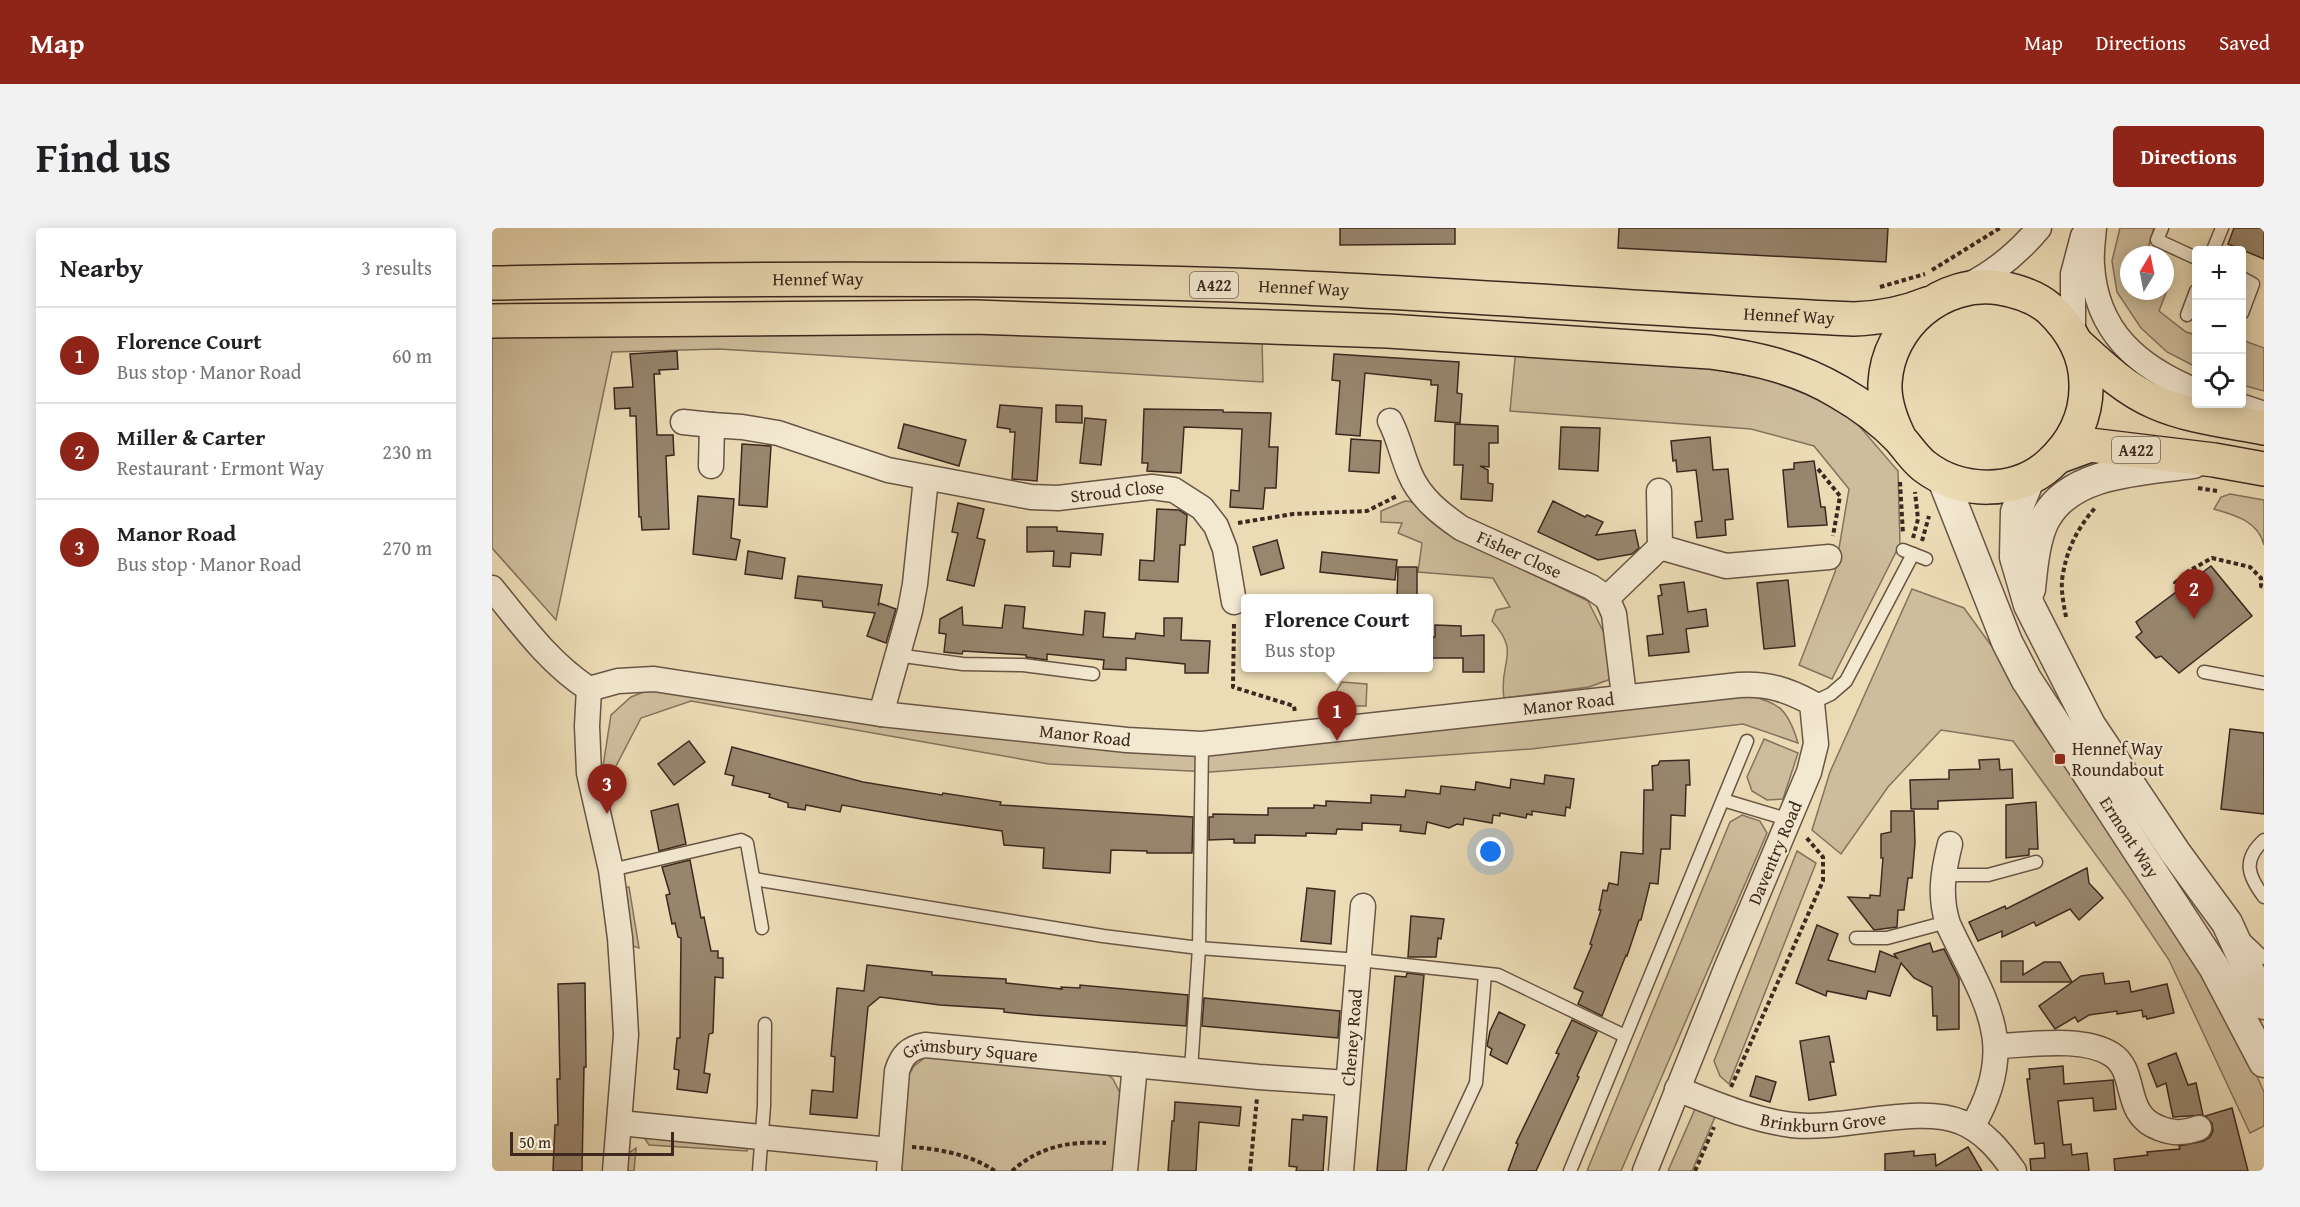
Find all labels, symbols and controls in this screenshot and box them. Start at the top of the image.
text: Map [30,22,84,63]
text: Map [2024,27,2063,58]
text: Directions [2096,27,2186,58]
text: Saved [2219,27,2270,58]
text: Find us [36,126,171,187]
button: Directions [2113,126,2264,187]
north arrow [2120,246,2174,300]
map controls [2192,246,2246,408]
button: + [2192,246,2246,300]
text: Nearby [60,248,143,287]
text: 3 results [361,253,432,282]
street label: Hennef Way [772,265,863,292]
road number: A422 [1190,272,1238,298]
street label: Hennef Way [1258,272,1350,303]
street label: Hennef Way [1743,299,1835,331]
button: − [2192,300,2246,354]
text: Florence Court [117,325,262,357]
text: 1 [74,341,85,370]
text: 60 m [392,341,432,370]
button: locate [2192,354,2246,408]
text: Bus stop · Manor Road [117,357,301,386]
text: Miller & Carter [117,421,265,453]
text: 2 [74,437,85,466]
text: 230 m [382,437,432,466]
road number: A422 [2112,437,2160,463]
text: Restaurant · Ermont Way [117,453,324,482]
street label: Stroud Close [1069,473,1166,509]
text: Manor Road [117,517,236,549]
street label: Fisher Close [1473,523,1566,585]
text: 3 [74,533,85,562]
text: 270 m [382,533,432,562]
text: Bus stop · Manor Road [117,549,301,578]
pin: 2 [2174,570,2214,619]
popup [1241,594,1433,672]
text: Florence Court [1265,603,1409,635]
text: Bus stop [1265,635,1335,664]
street label: Manor Road [1521,685,1616,722]
pin: 1 [1318,692,1356,741]
street label: Manor Road [1038,717,1132,753]
place label: Hennef Way Roundabout [2072,735,2165,783]
marker: Hennef Way Roundabout [2053,752,2067,766]
pin: 3 [588,764,626,814]
street label: Ermont Way [2093,791,2166,883]
street label: Daventry Road [1741,796,1809,909]
your location [1476,837,1505,866]
street label: Cheney Road [1334,987,1369,1087]
street label: Grimsbury Square [896,1031,1039,1069]
street label: Brinkburn Grove [1758,1104,1887,1139]
scale bar [510,1129,674,1156]
text: 50 m [519,1130,551,1154]

